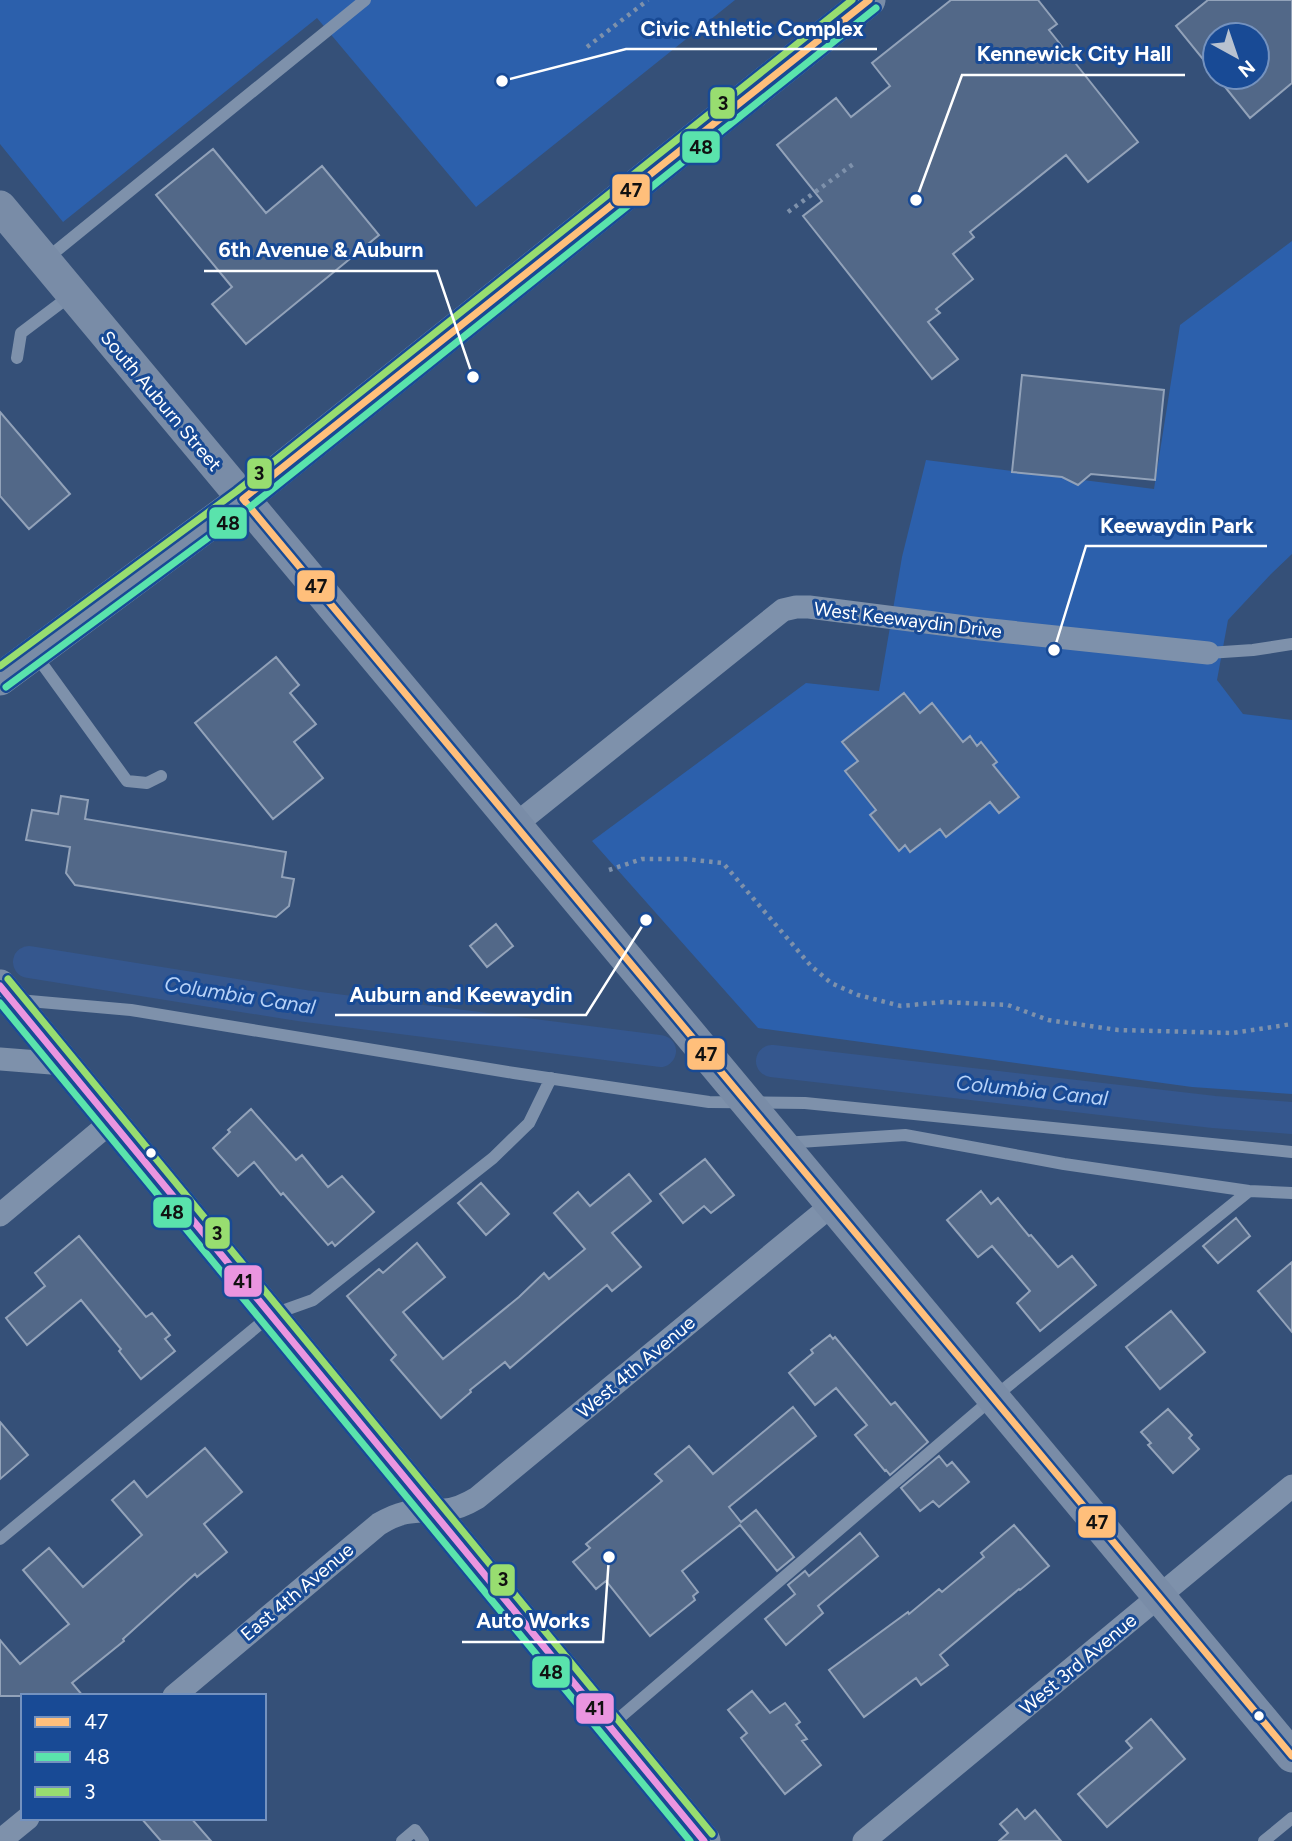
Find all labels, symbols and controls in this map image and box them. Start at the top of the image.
callout: Civic Athletic Complex [626,7,877,49]
text: Civic Athletic Complex [640,16,864,41]
north arrow [1201,21,1271,91]
callout: Kennewick City Hall [962,33,1185,75]
text: Kennewick City Hall [977,41,1171,66]
text: N [1234,55,1260,82]
line badge: 3 [709,86,736,120]
text: 3 [718,92,728,115]
line badge: 48 [681,130,721,164]
text: 48 [689,136,713,159]
line badge: 47 [611,173,651,207]
text: 47 [620,179,642,202]
callout: 6th Avenue & Auburn [204,229,437,271]
text: 6th Avenue & Auburn [218,237,424,262]
street label: South Auburn Street [96,326,226,476]
line badge: 3 [246,457,273,490]
text: 3 [254,462,264,485]
callout: Keewaydin Park [1086,504,1267,546]
line badge: 48 [208,506,248,540]
text: 48 [216,512,240,535]
text: Keewaydin Park [1100,513,1255,538]
line badge: 47 [296,569,336,603]
text: 47 [305,575,327,598]
street label: West Keewaydin Drive [813,597,1003,643]
water label: Columbia Canal [163,971,318,1019]
callout: Auburn and Keewaydin [335,973,586,1015]
text: Auburn and Keewaydin [350,982,572,1007]
line badge: 47 [686,1037,726,1071]
text: 47 [695,1043,717,1066]
water label: Columbia Canal [955,1070,1109,1110]
unlabelled marker [144,1146,158,1160]
line badge: 48 [152,1196,193,1229]
text: 48 [160,1201,184,1224]
line badge: 3 [204,1216,231,1250]
text: 3 [212,1222,222,1245]
line badge: 41 [223,1264,263,1298]
text: 41 [233,1270,253,1293]
street label: West 4th Avenue [572,1311,700,1423]
line badge: 47 [1077,1505,1117,1539]
text: 47 [1086,1511,1108,1534]
street label: East 4th Avenue [236,1538,358,1646]
line badge: 3 [489,1563,516,1597]
text: 3 [498,1568,508,1591]
callout: Auto Works [462,1600,603,1642]
text: Auto Works [476,1608,590,1633]
street label: West 3rd Avenue [1015,1608,1141,1720]
line badge: 48 [531,1655,571,1689]
text: 48 [539,1661,563,1684]
line badge: 41 [575,1692,615,1725]
legend [21,1694,266,1820]
text: 41 [585,1697,605,1720]
text: 47 [84,1709,108,1734]
unlabelled marker [1252,1709,1266,1723]
text: 48 [84,1744,110,1769]
text: 3 [84,1779,95,1804]

